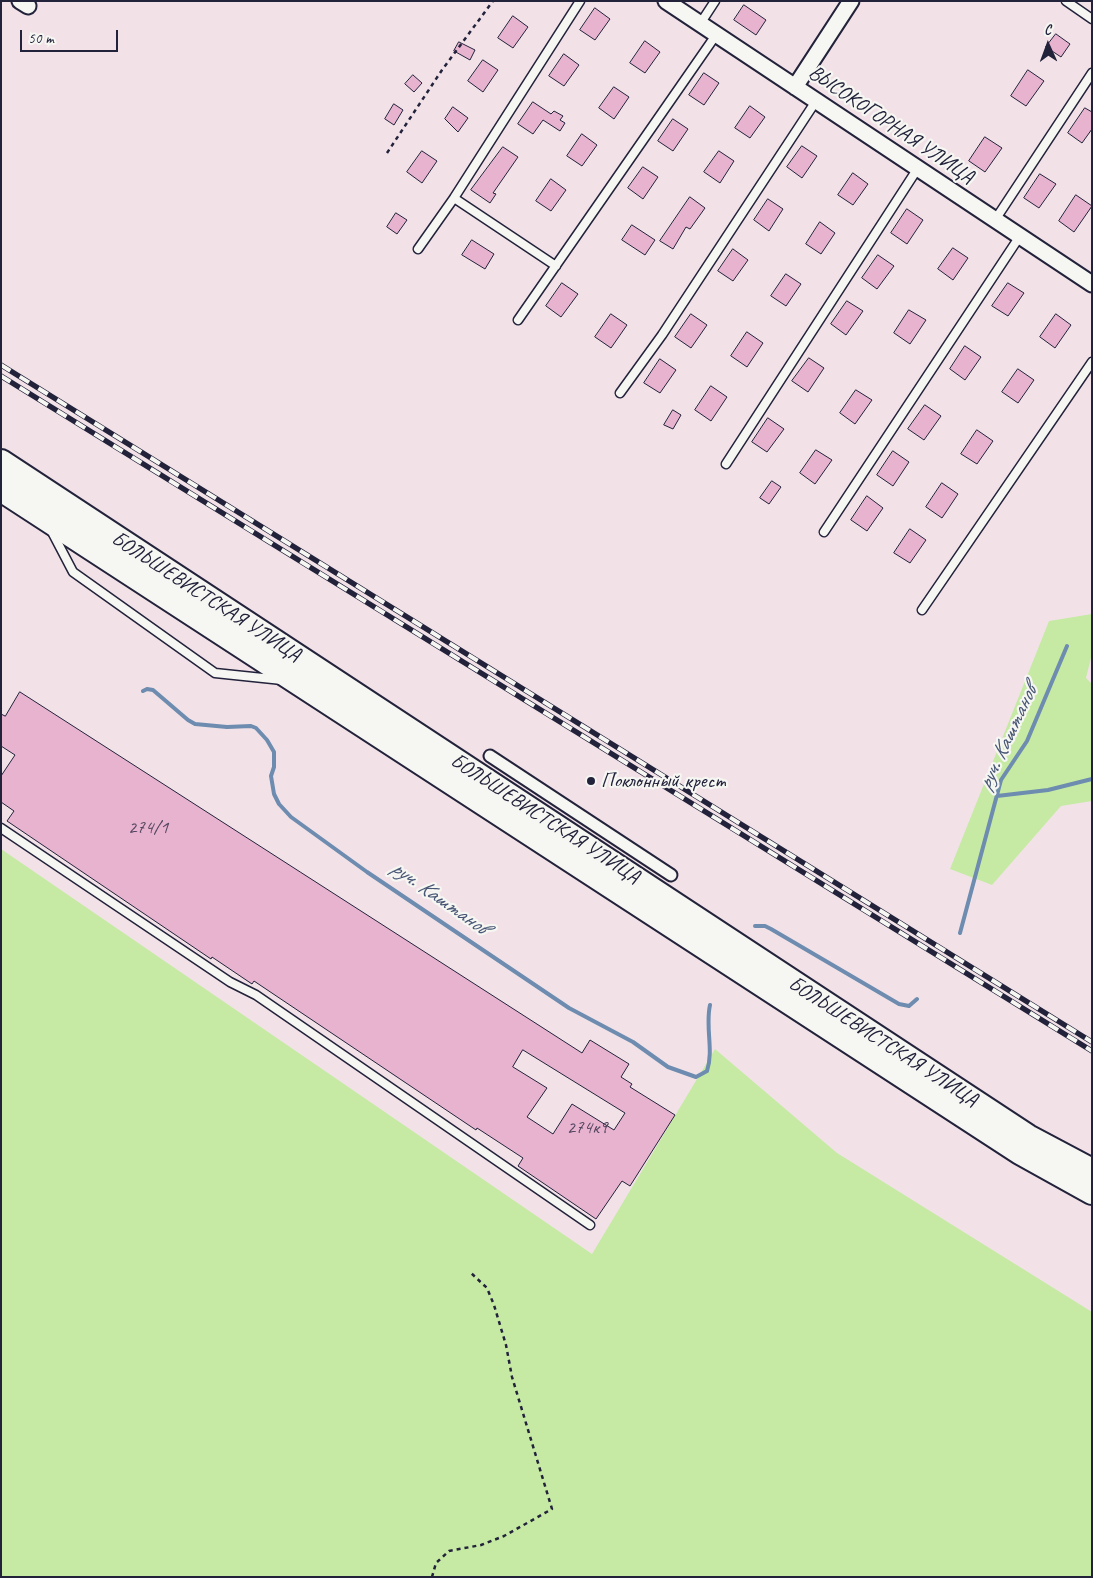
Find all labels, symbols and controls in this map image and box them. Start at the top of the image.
scale bar [22,20,120,52]
north arrow [1023,20,1073,70]
text: С [1044,21,1051,38]
text: 50 m [28,29,54,48]
street label: ВЫСОКОГОРНАЯ УЛИЦА [803,60,979,190]
street label: БОЛЬШЕВИСТСКАЯ УЛИЦА [106,526,306,668]
water label: руч. Каштанов [973,682,1043,794]
street label: БОЛЬШЕВИСТСКАЯ УЛИЦА [445,748,645,890]
place label: Поклонный крест [601,768,725,794]
marker: Поклонный крест [585,775,597,787]
house number: 274/1 [128,817,168,839]
water label: руч. Каштанов [386,855,492,941]
street label: БОЛЬШЕВИСТСКАЯ УЛИЦА [783,971,983,1113]
house number: 274к9 [566,1117,608,1139]

